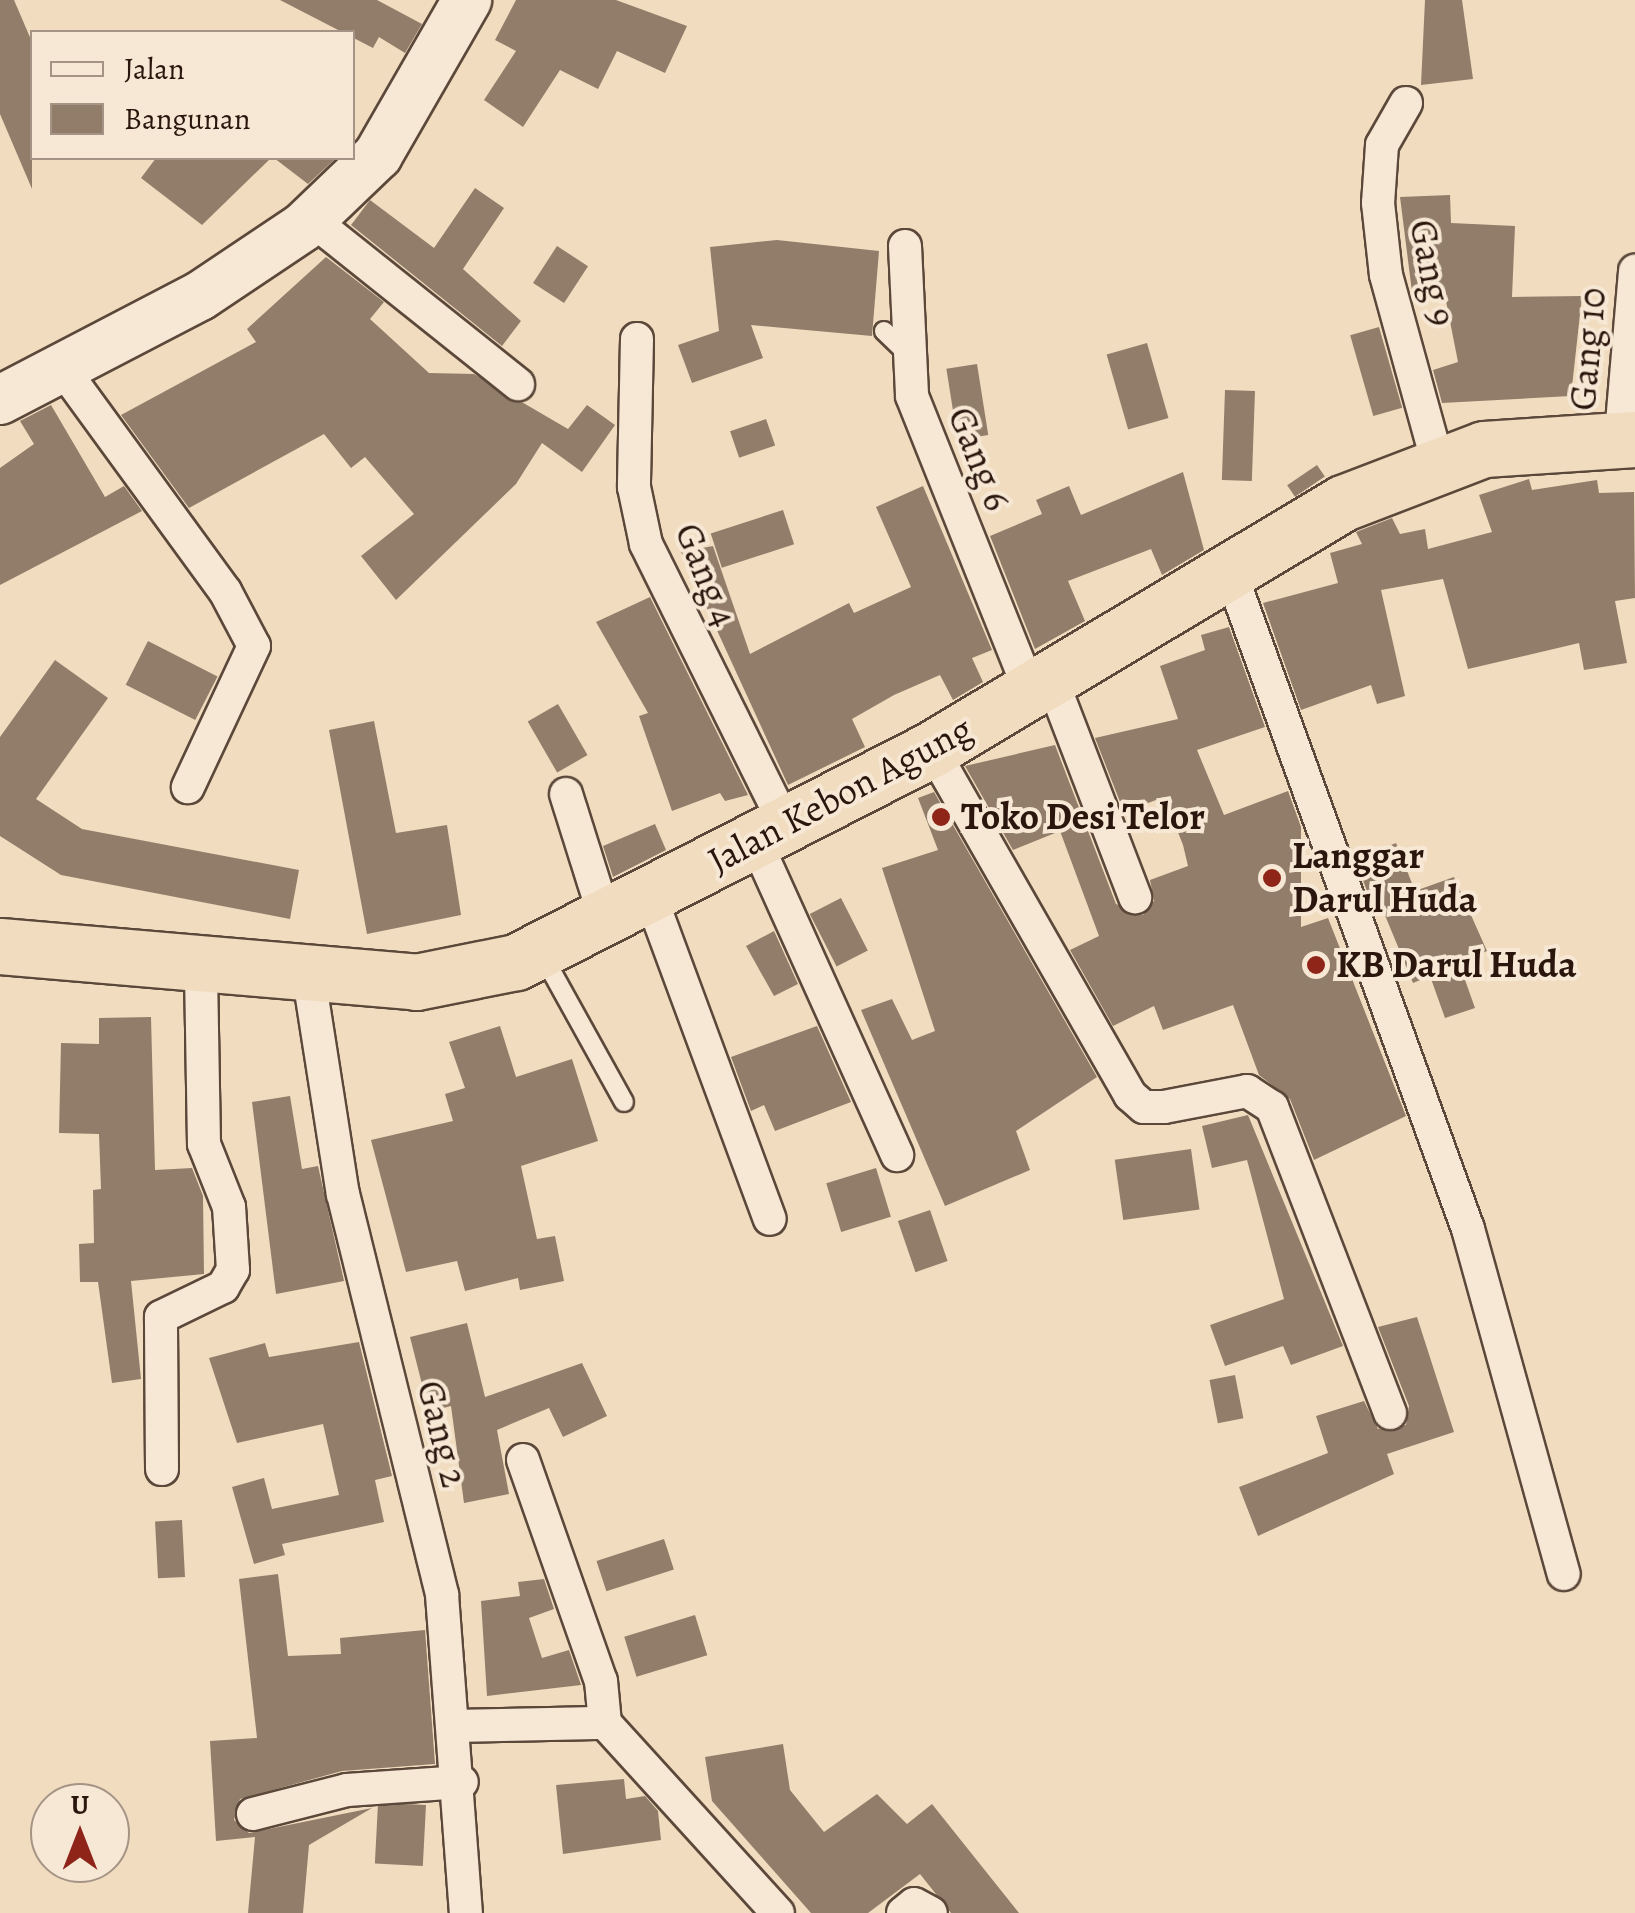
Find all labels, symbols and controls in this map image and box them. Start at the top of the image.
legend [30,30,355,160]
text: Jalan [124,49,185,89]
text: Bangunan [124,99,250,139]
street label: Gang 9 [1399,216,1465,330]
street label: Gang 10 [1560,286,1616,412]
street label: Gang 6 [938,401,1020,517]
street label: Gang 4 [665,517,747,633]
street label: Jalan Kebon Agung [700,706,980,884]
place label: Toko Desi Telor [961,794,1205,840]
marker: Toko Desi Telor [930,806,952,828]
place label: Langgar Darul Huda [1292,833,1477,922]
marker: Langgar Darul Huda [1261,867,1283,889]
place label: KB Darul Huda [1336,942,1576,988]
marker: KB Darul Huda [1305,954,1327,976]
street label: Gang 2 [407,1376,477,1492]
north arrow [30,1783,130,1883]
text: U [71,1786,89,1824]

